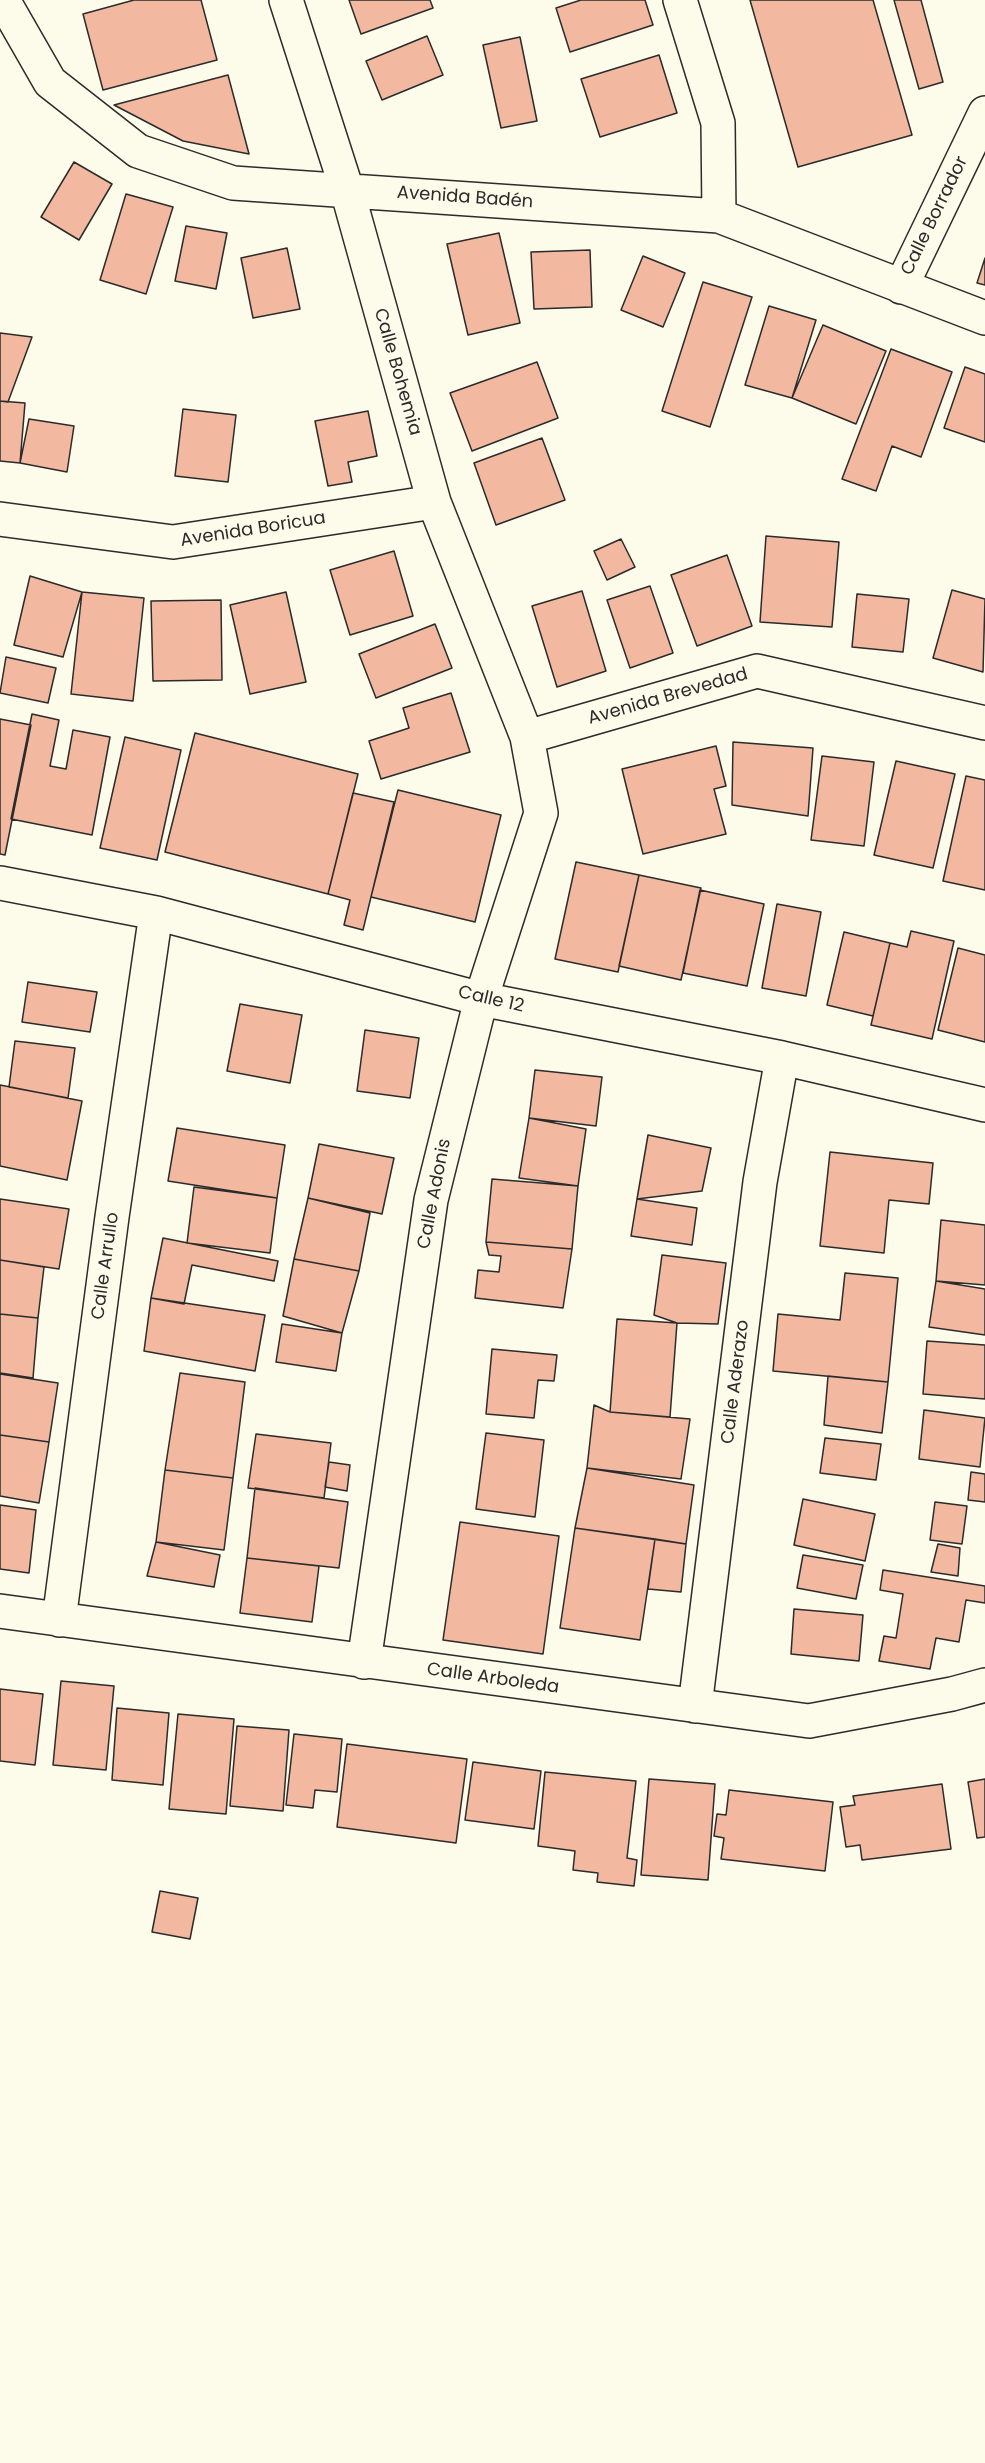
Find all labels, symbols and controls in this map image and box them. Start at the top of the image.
street label: Calle Borrador [897,153,973,279]
street label: Avenida Badén [396,182,534,214]
street label: Calle Bohemia [369,306,425,438]
street label: Avenida Boricua [179,508,327,552]
street label: Avenida Brevedad [586,664,750,730]
street label: Calle 12 [456,982,526,1018]
street label: Calle Adonis [414,1137,456,1251]
street label: Calle Arrullo [88,1211,124,1321]
street label: Calle Aderazo [718,1319,754,1445]
street label: Calle Arboleda [425,1659,561,1699]

